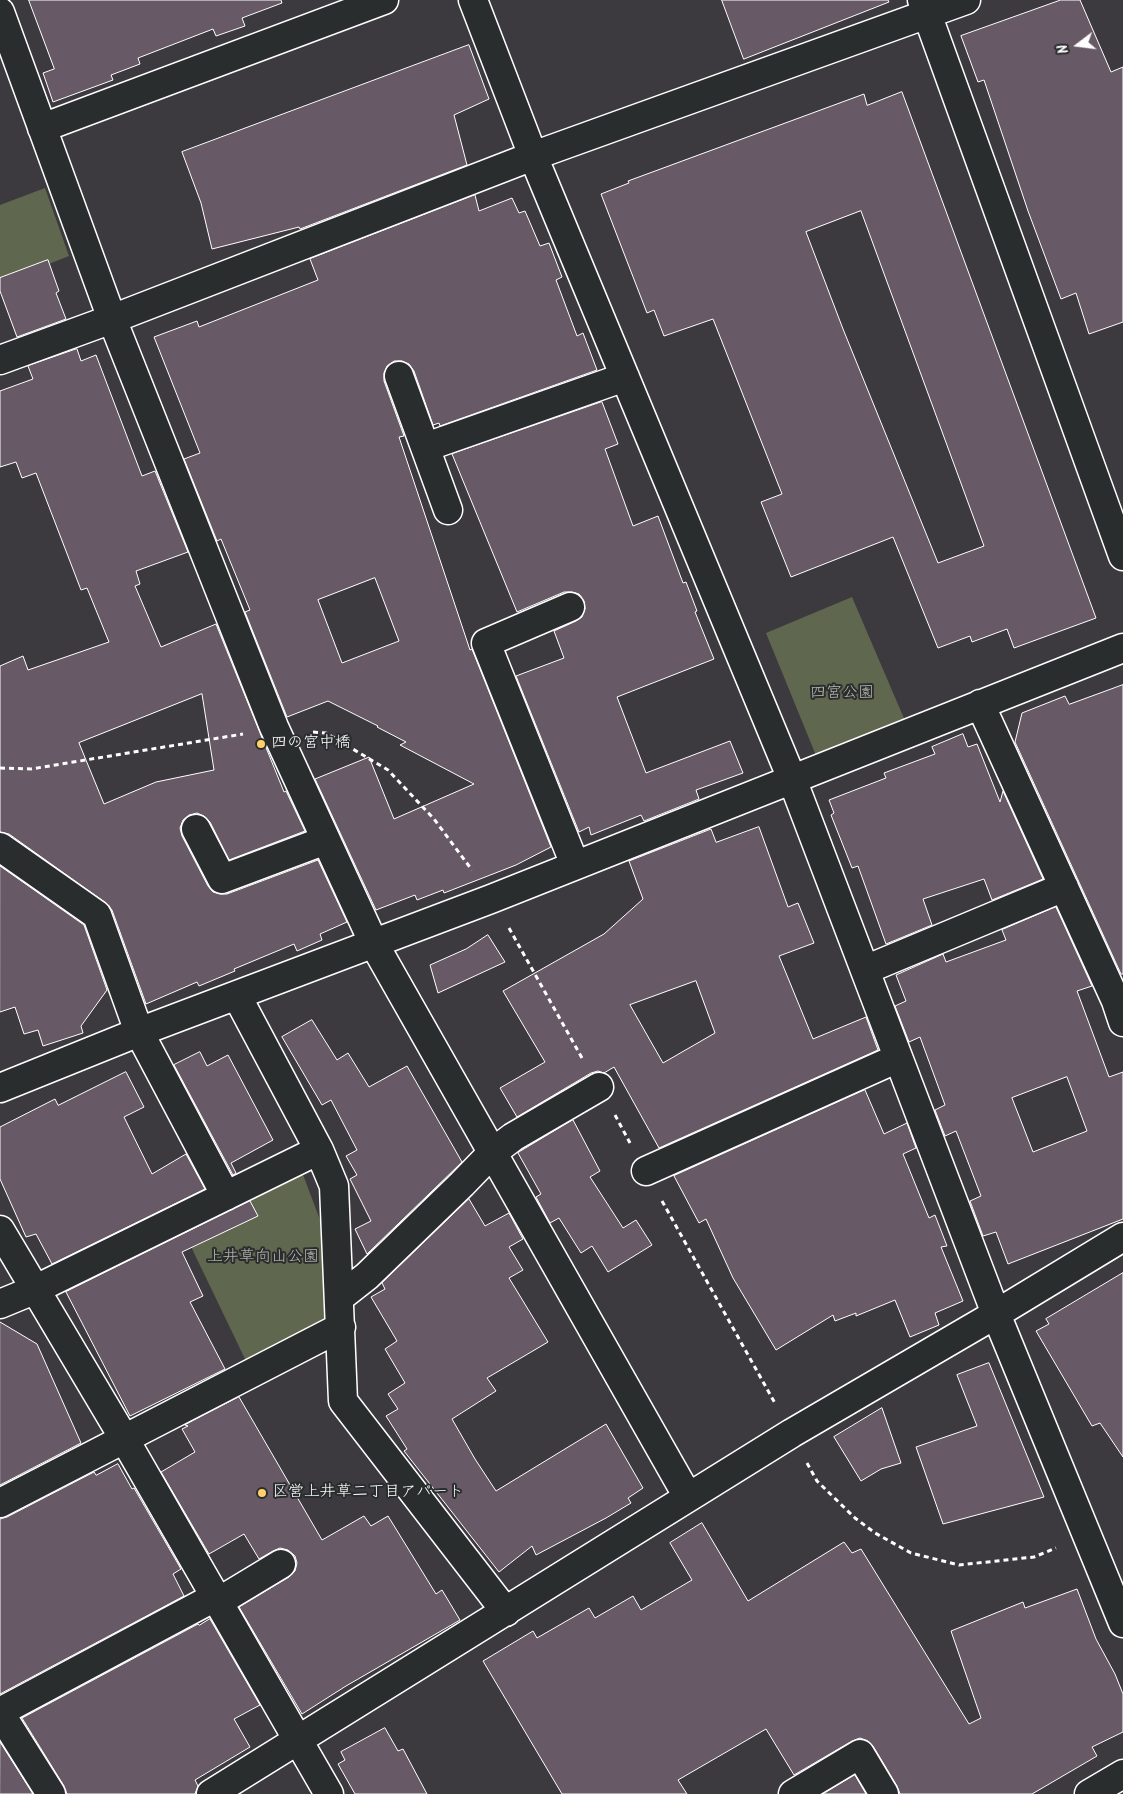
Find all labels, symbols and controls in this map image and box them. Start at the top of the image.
north arrow [1053,20,1103,70]
text: N [1052,42,1075,56]
park label: 四宮公園 [810,684,874,704]
place label: 四の宮中橋 [271,734,351,754]
marker: 四の宮中橋 [255,738,267,750]
park label: 上井草向山公園 [207,1248,319,1268]
place label: 区営上井草二丁目アパート [272,1483,464,1503]
marker: 区営上井草二丁目アパート [256,1487,268,1499]

